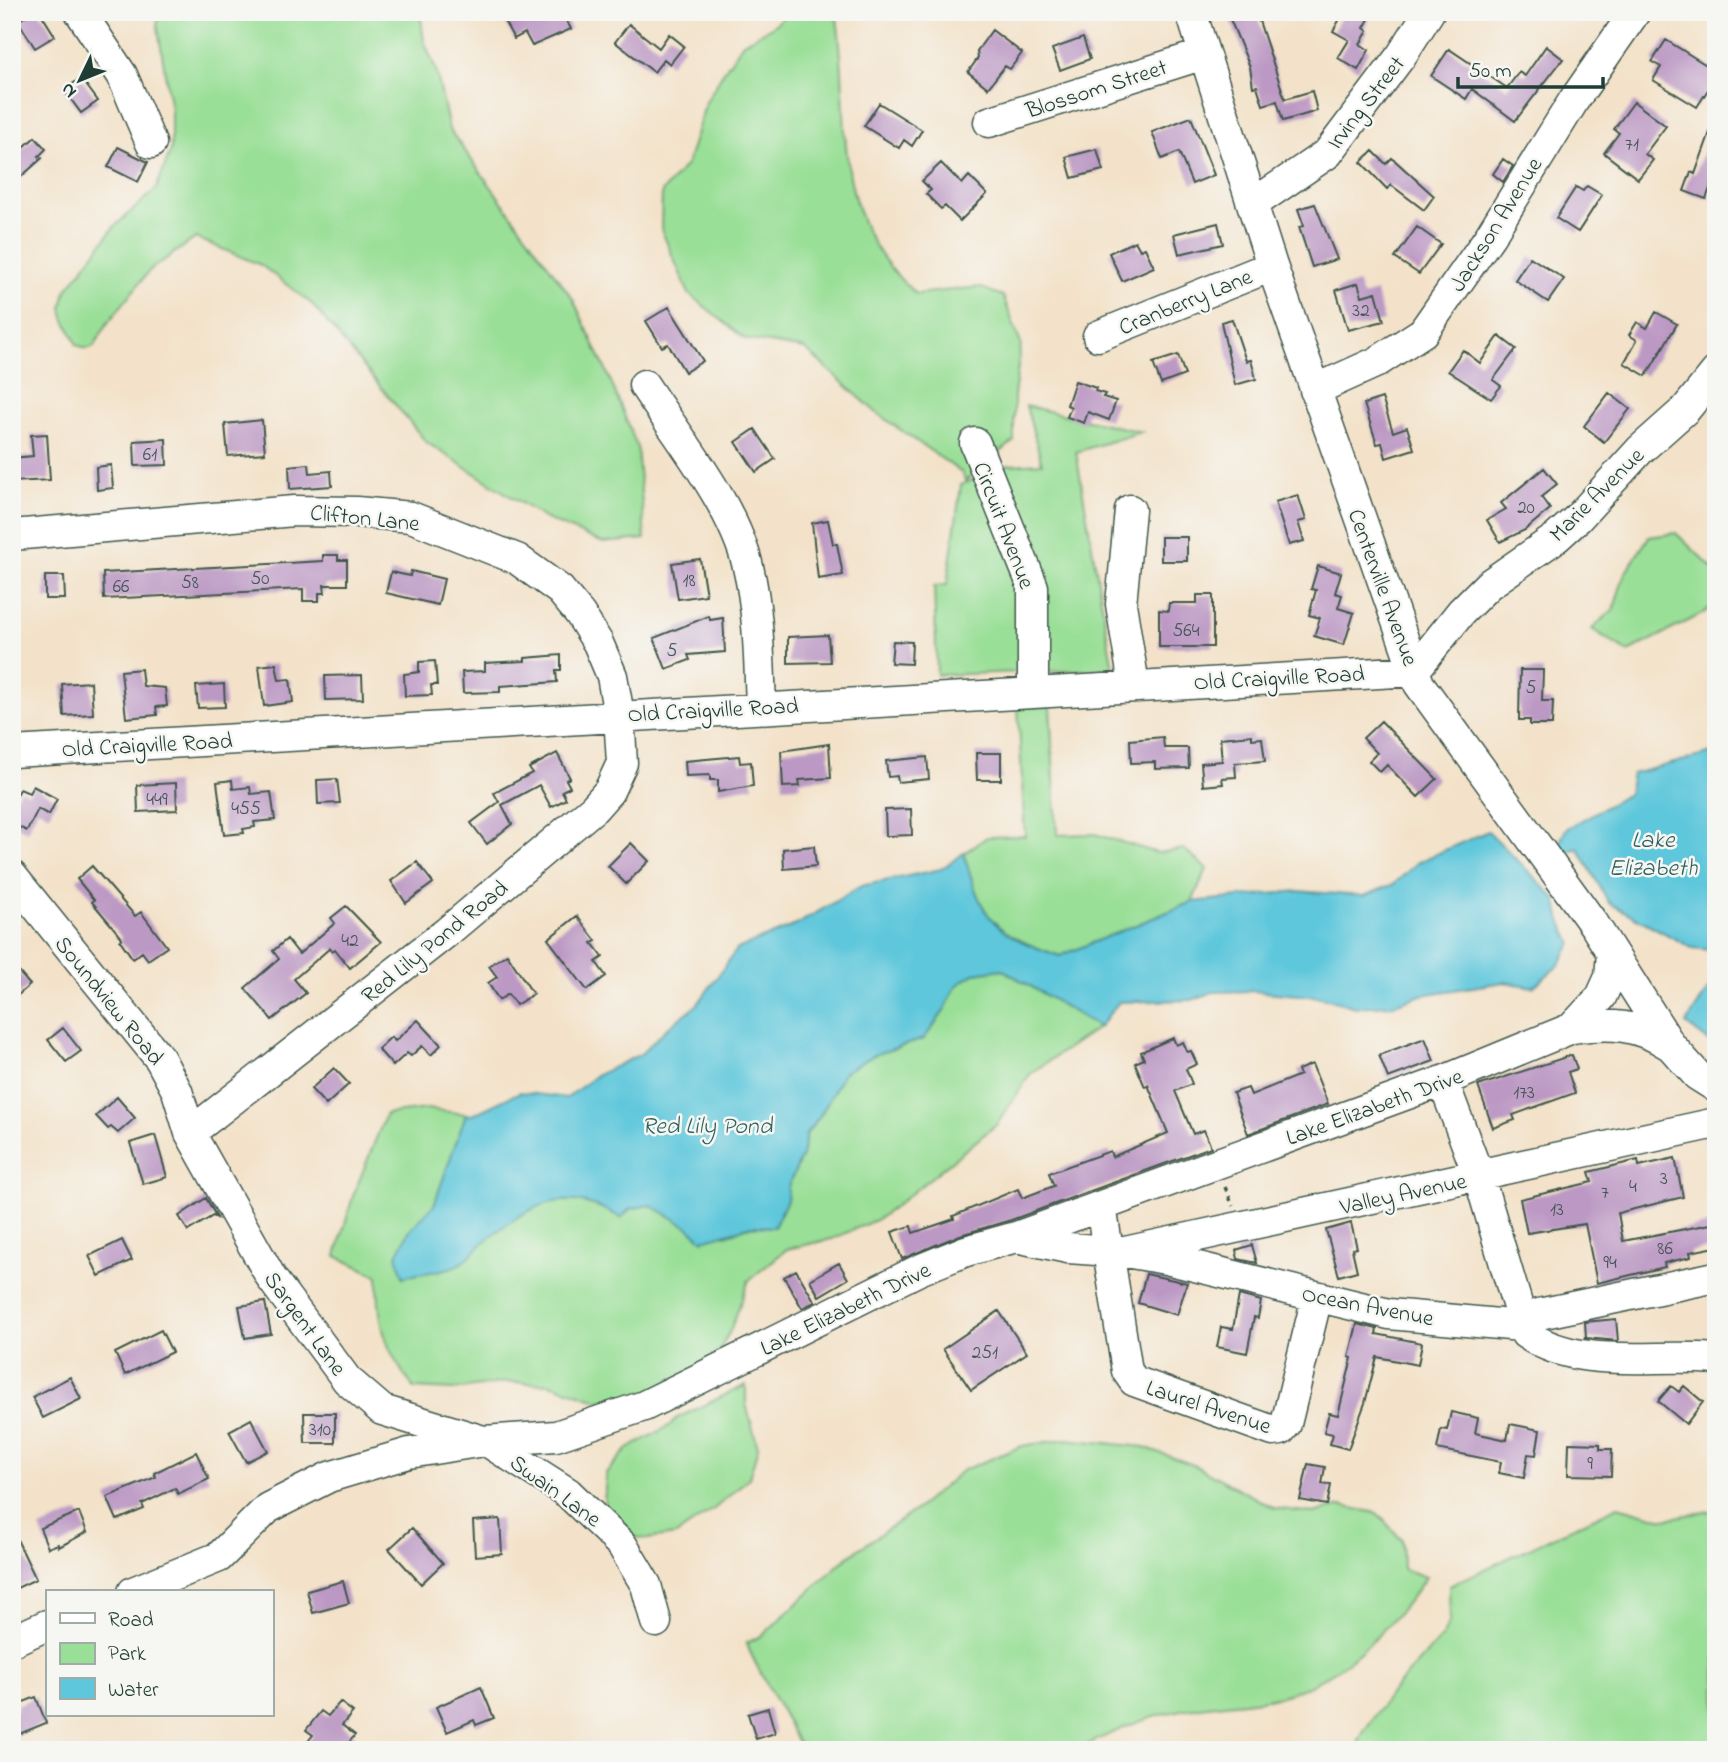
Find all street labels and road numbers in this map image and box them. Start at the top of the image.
street label: Irving Street [1320,49,1415,158]
street label: Blossom Street [1021,52,1172,129]
street label: Jackson Avenue [1442,151,1552,299]
street label: Cranberry Lane [1114,261,1259,347]
street label: Marie Avenue [1543,440,1653,551]
street label: Circuit Avenue [963,458,1042,595]
street label: Clifton Lane [308,497,422,542]
street label: Centerville Avenue [1338,505,1426,672]
street label: Old Craigville Road [1193,659,1366,701]
street label: Old Craigville Road [627,691,800,733]
street label: Old Craigville Road [61,726,234,768]
street label: Red Lily Pond Road [355,873,517,1014]
street label: Soundview Road [45,930,171,1074]
street label: Lake Elizabeth Drive [1282,1061,1469,1156]
street label: Valley Avenue [1336,1166,1471,1227]
street label: Lake Elizabeth Drive [755,1254,938,1366]
street label: Sargent Lane [254,1265,354,1385]
street label: Ocean Avenue [1299,1278,1437,1337]
street label: Laurel Avenue [1141,1373,1276,1444]
street label: Swain Lane [502,1447,608,1537]

